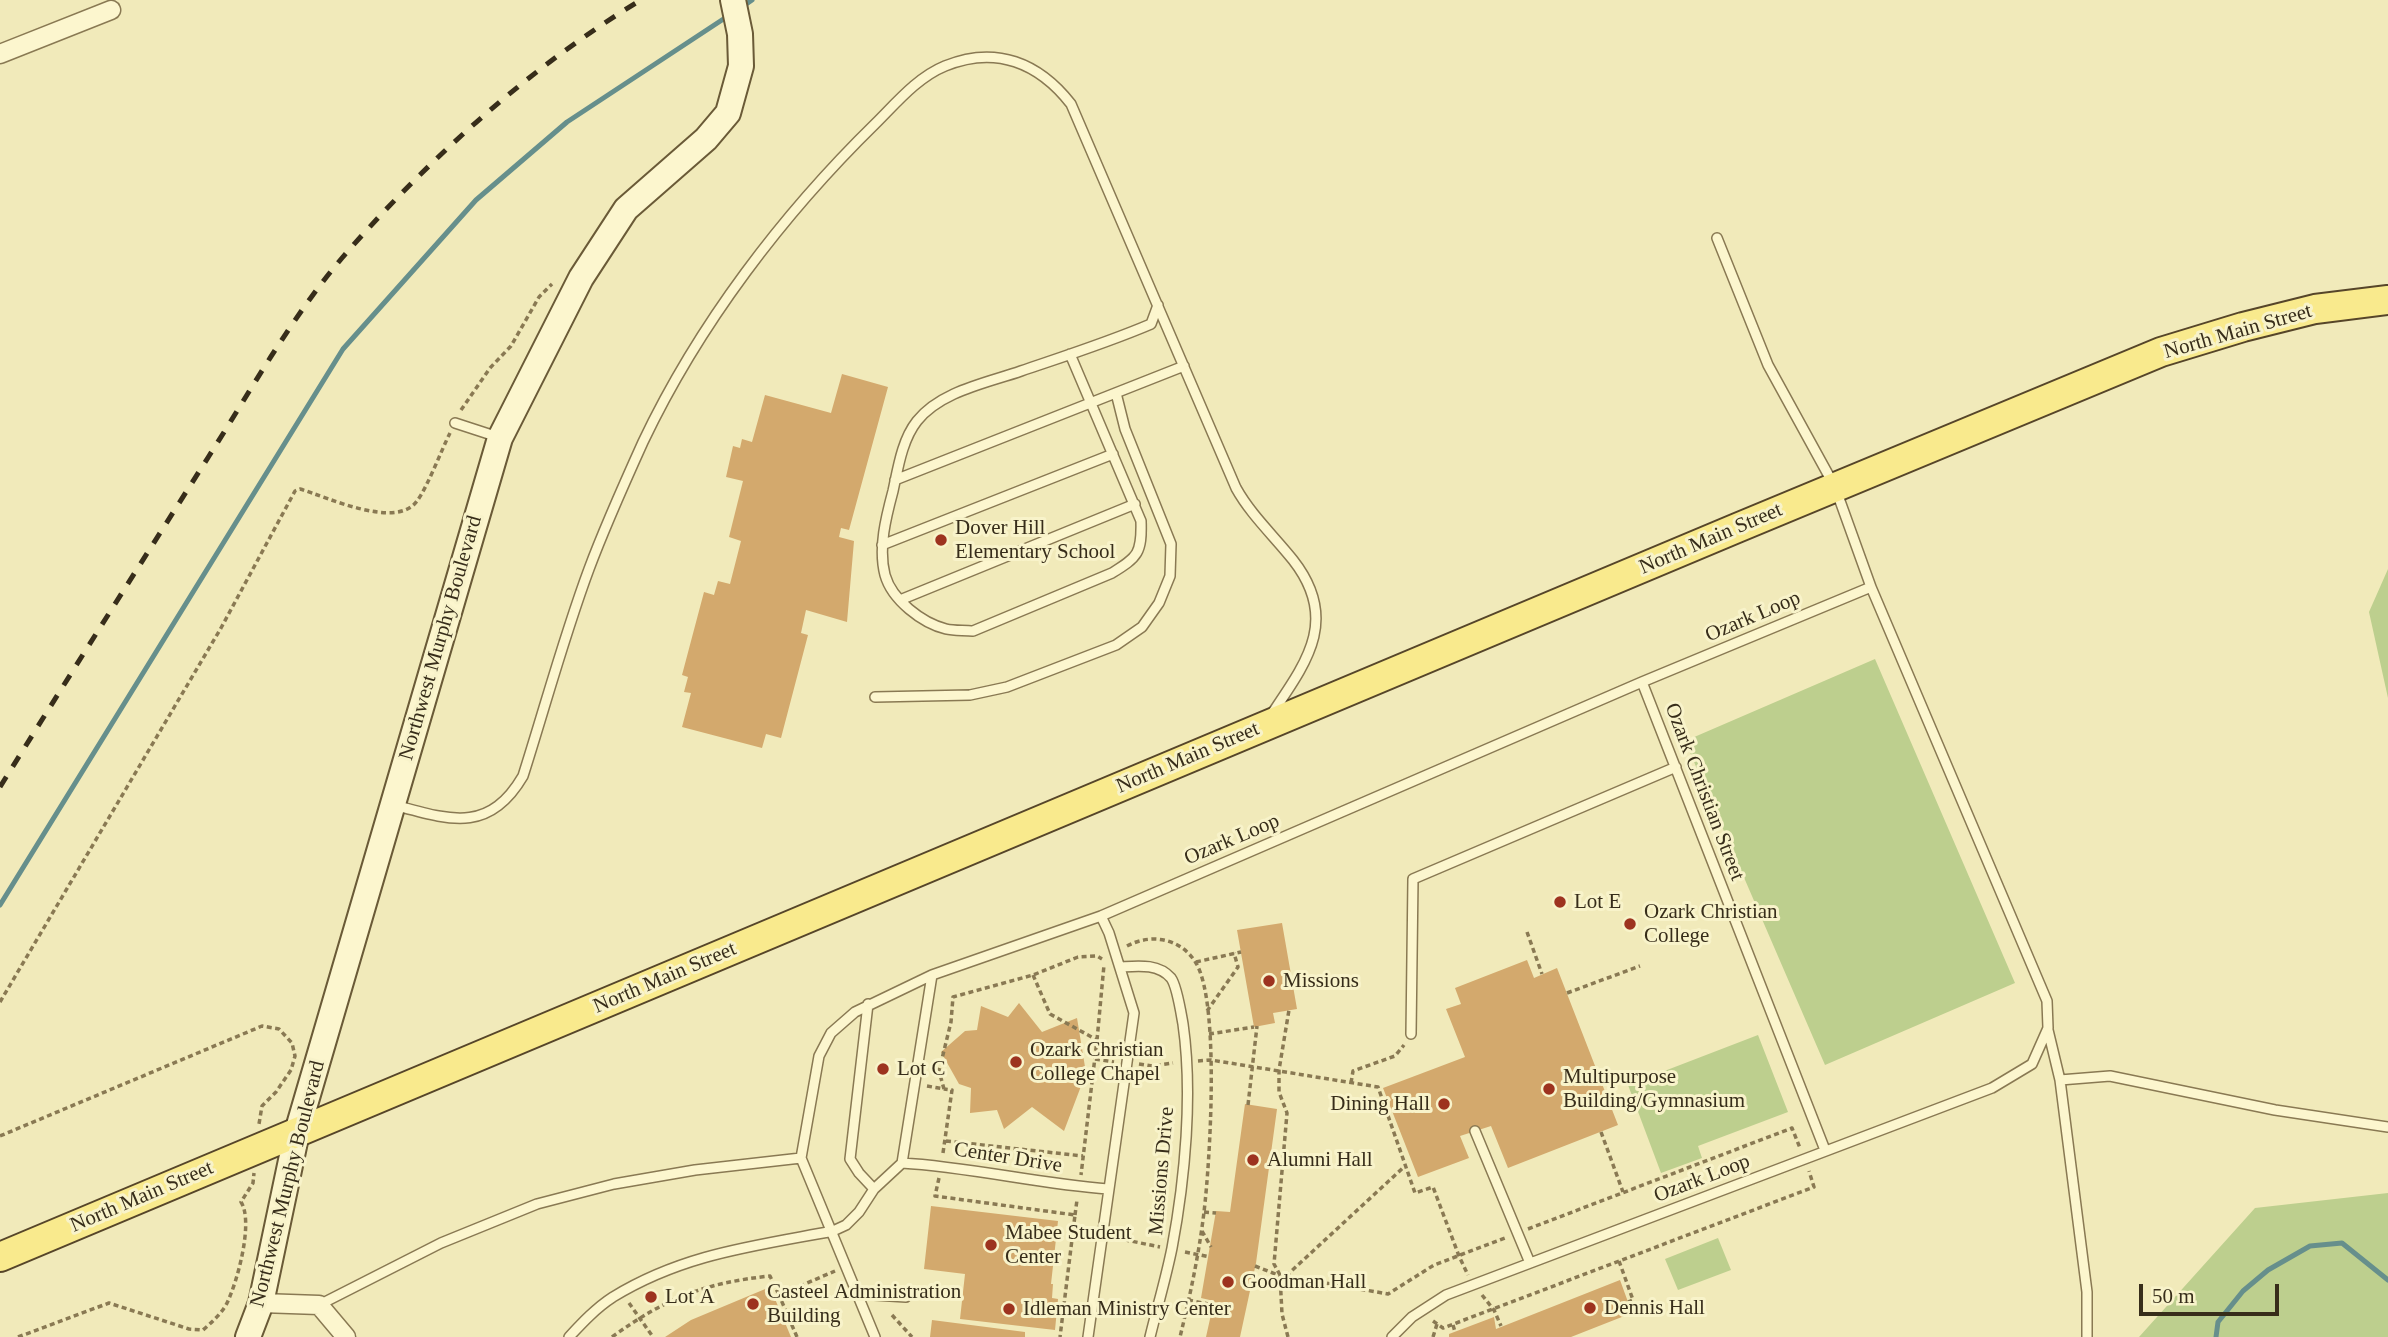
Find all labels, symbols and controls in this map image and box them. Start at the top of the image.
street label: North Main Street [2161,299,2315,365]
street label: North Main Street [1636,498,1786,580]
street label: Northwest Murphy Boulevard [394,513,488,763]
place label: Dover Hill Elementary School [955,515,1115,565]
marker: Dover Hill Elementary School [933,532,949,548]
street label: Ozark Loop [1702,586,1804,648]
street label: Ozark Christian Street [1659,700,1749,884]
street label: North Main Street [1113,717,1263,799]
street label: Ozark Loop [1181,809,1283,871]
place label: Lot E [1574,889,1621,915]
marker: Lot E [1552,894,1568,910]
place label: Ozark Christian College [1644,899,1778,949]
marker: Ozark Christian College [1622,916,1638,932]
street label: North Main Street [590,937,740,1019]
place label: Missions [1283,968,1359,994]
marker: Missions [1261,973,1277,989]
place label: Ozark Christian College Chapel [1030,1037,1164,1087]
marker: Ozark Christian College Chapel [1008,1054,1024,1070]
place label: Lot C [897,1056,945,1082]
street label: Northwest Murphy Boulevard [245,1058,331,1310]
marker: Lot C [875,1061,891,1077]
place label: Multipurpose Building/Gymnasium [1563,1064,1745,1114]
marker: Multipurpose Building/Gymnasium [1541,1081,1557,1097]
place label: Dining Hall [1330,1091,1430,1117]
marker: Dining Hall [1436,1096,1452,1112]
street label: Missions Drive [1144,1106,1180,1236]
street label: Center Drive [952,1137,1064,1179]
place label: Alumni Hall [1267,1147,1373,1173]
street label: Ozark Loop [1650,1149,1754,1209]
marker: Alumni Hall [1245,1152,1261,1168]
street label: North Main Street [67,1156,217,1238]
place label: Mabee Student Center [1005,1220,1132,1270]
marker: Mabee Student Center [983,1237,999,1253]
place label: Goodman Hall [1242,1269,1366,1295]
scale bar [2143,1270,2283,1314]
marker: Goodman Hall [1220,1274,1236,1290]
place label: Casteel Administration Building [767,1279,961,1329]
place label: Lot A [665,1284,715,1310]
text: 50 m [2152,1284,2195,1308]
marker: Lot A [643,1289,659,1305]
place label: Dennis Hall [1604,1295,1705,1321]
marker: Casteel Administration Building [745,1296,761,1312]
place label: Idleman Ministry Center [1023,1296,1231,1322]
marker: Dennis Hall [1582,1300,1598,1316]
marker: Idleman Ministry Center [1001,1301,1017,1317]

